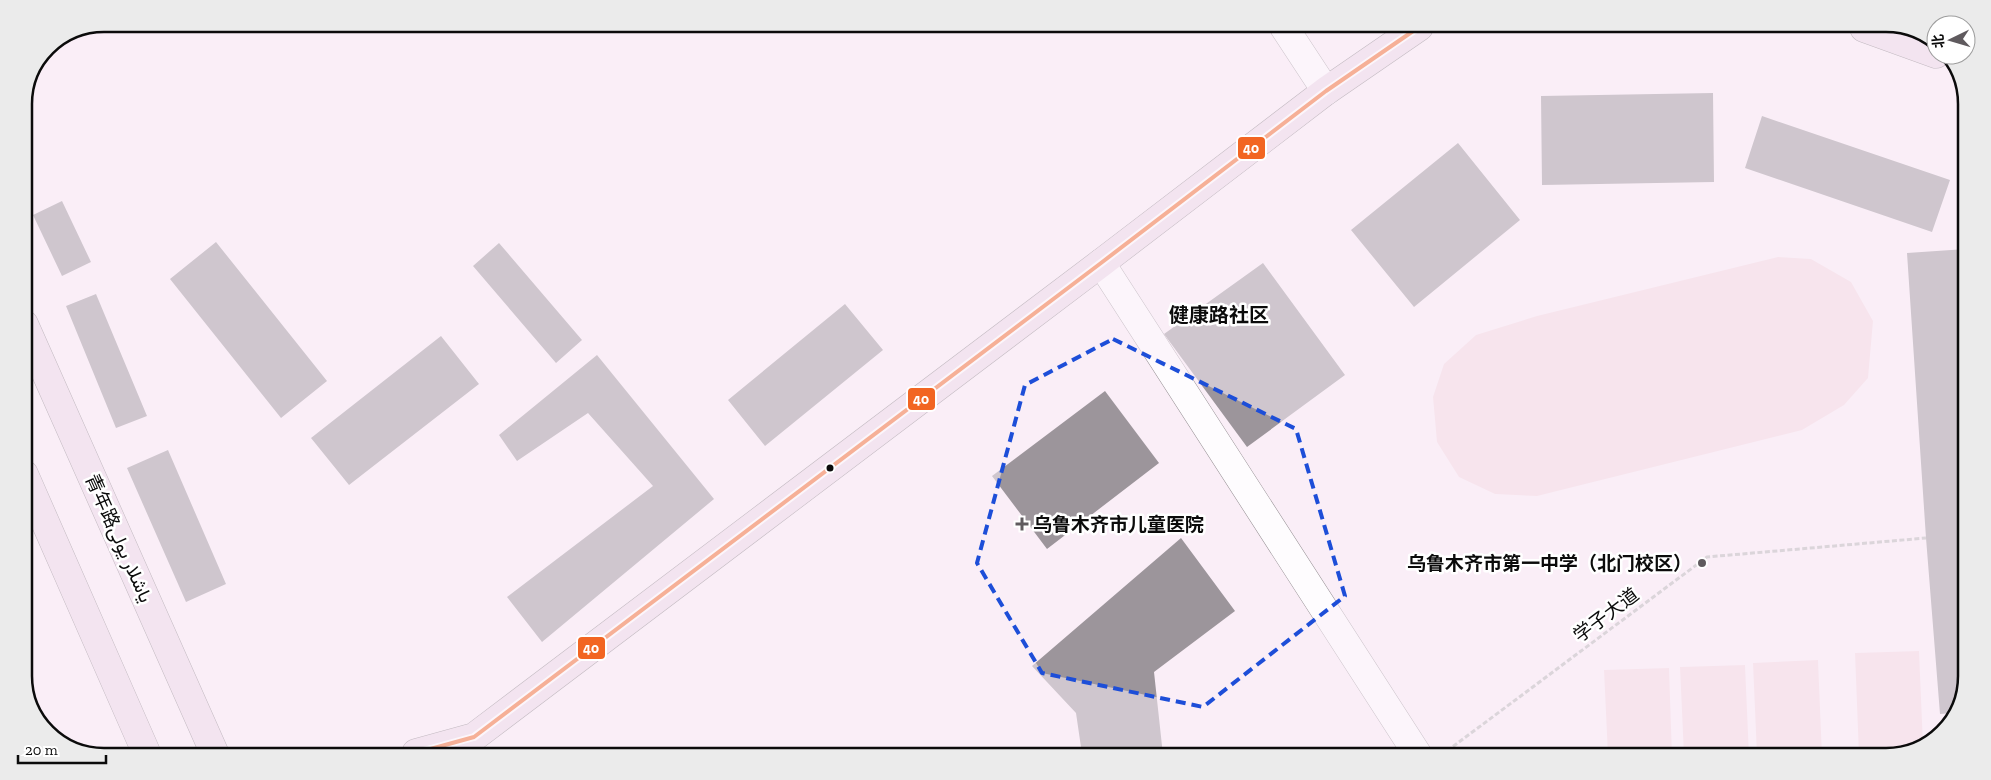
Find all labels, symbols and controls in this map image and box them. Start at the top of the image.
north arrow [1926,15,1976,65]
text: 北 [1929,33,1948,49]
line badge: 40 [1237,136,1266,160]
text: 40 [1243,140,1259,157]
district label: 健康路社区 [1169,303,1269,327]
line badge: 40 [907,387,936,411]
text: 40 [913,391,929,408]
unlabelled marker [825,463,835,473]
street label: 青年路ياشلار يولى [80,470,158,606]
place label: 乌鲁木齐市儿童医院 [1033,513,1204,536]
marker: 乌鲁木齐市儿童医院 [1015,517,1029,531]
place label: 乌鲁木齐市第一中学（北门校区） [1407,552,1692,575]
marker: 乌鲁木齐市第一中学（北门校区） [1696,557,1708,569]
street label: 学子大道 [1569,583,1643,647]
line badge: 40 [577,636,606,660]
text: 40 [583,640,599,657]
scale bar [18,732,105,764]
text: 20 m [25,741,58,759]

